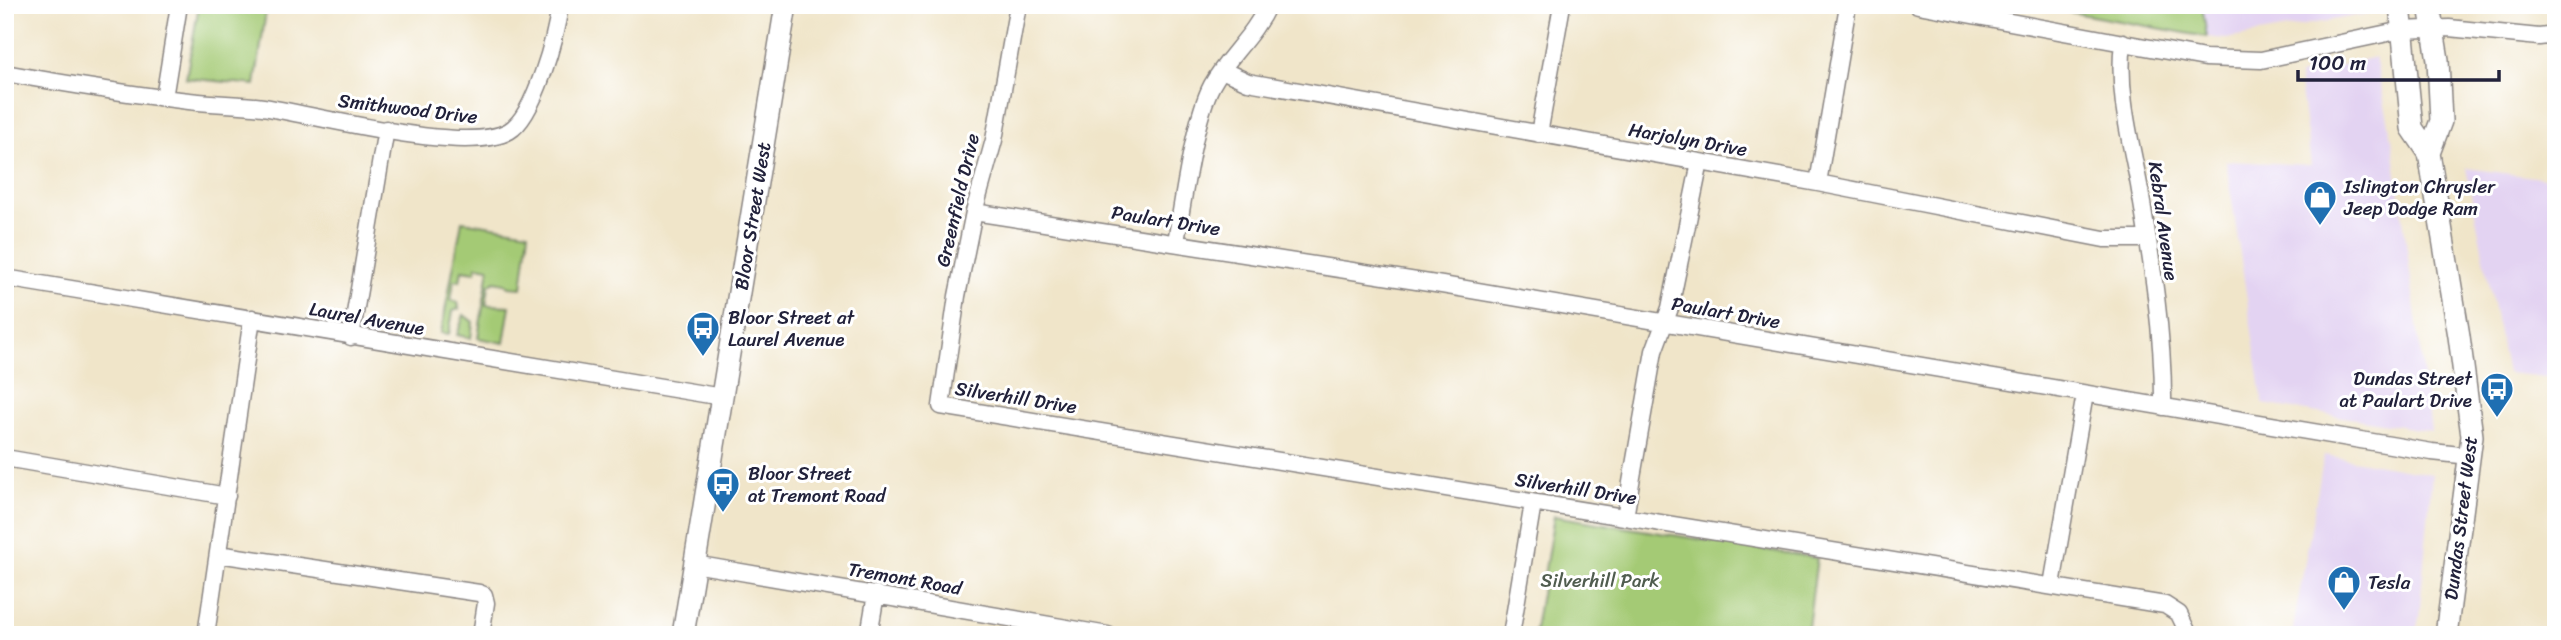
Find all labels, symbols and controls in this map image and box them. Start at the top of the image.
scale bar [2298,38,2500,82]
text: 100 m [2309,44,2366,82]
street label: Smithwood Drive [336,84,480,133]
street label: Harjolyn Drive [1626,113,1750,166]
street label: Greenfield Drive [926,130,989,270]
street label: Bloor Street West [725,140,780,292]
street label: Kebral Avenue [2139,159,2188,283]
place label: Islington Chrysler Jeep Dodge Ram [2343,170,2496,225]
shop icon: Islington Chrysler Jeep Dodge Ram [2301,178,2339,227]
street label: Paulart Drive [1109,196,1223,245]
street label: Paulart Drive [1669,287,1783,338]
street label: Laurel Avenue [307,292,427,345]
place label: Bloor Street at Laurel Avenue [728,301,856,356]
bus stop icon: Bloor Street at Laurel Avenue [684,309,722,358]
place label: Dundas Street at Paulart Drive [2340,362,2473,417]
bus stop icon: Dundas Street at Paulart Drive [2478,370,2516,419]
street label: Silverhill Drive [953,372,1079,423]
street label: Dundas Street West [2434,434,2487,602]
place label: Bloor Street at Tremont Road [748,457,887,512]
street label: Silverhill Drive [1513,463,1639,514]
bus stop icon: Bloor Street at Tremont Road [704,465,742,514]
street label: Tremont Road [846,552,965,605]
shop icon: Tesla [2325,563,2363,612]
park label: Silverhill Park [1541,564,1659,597]
place label: Tesla [2368,566,2411,599]

